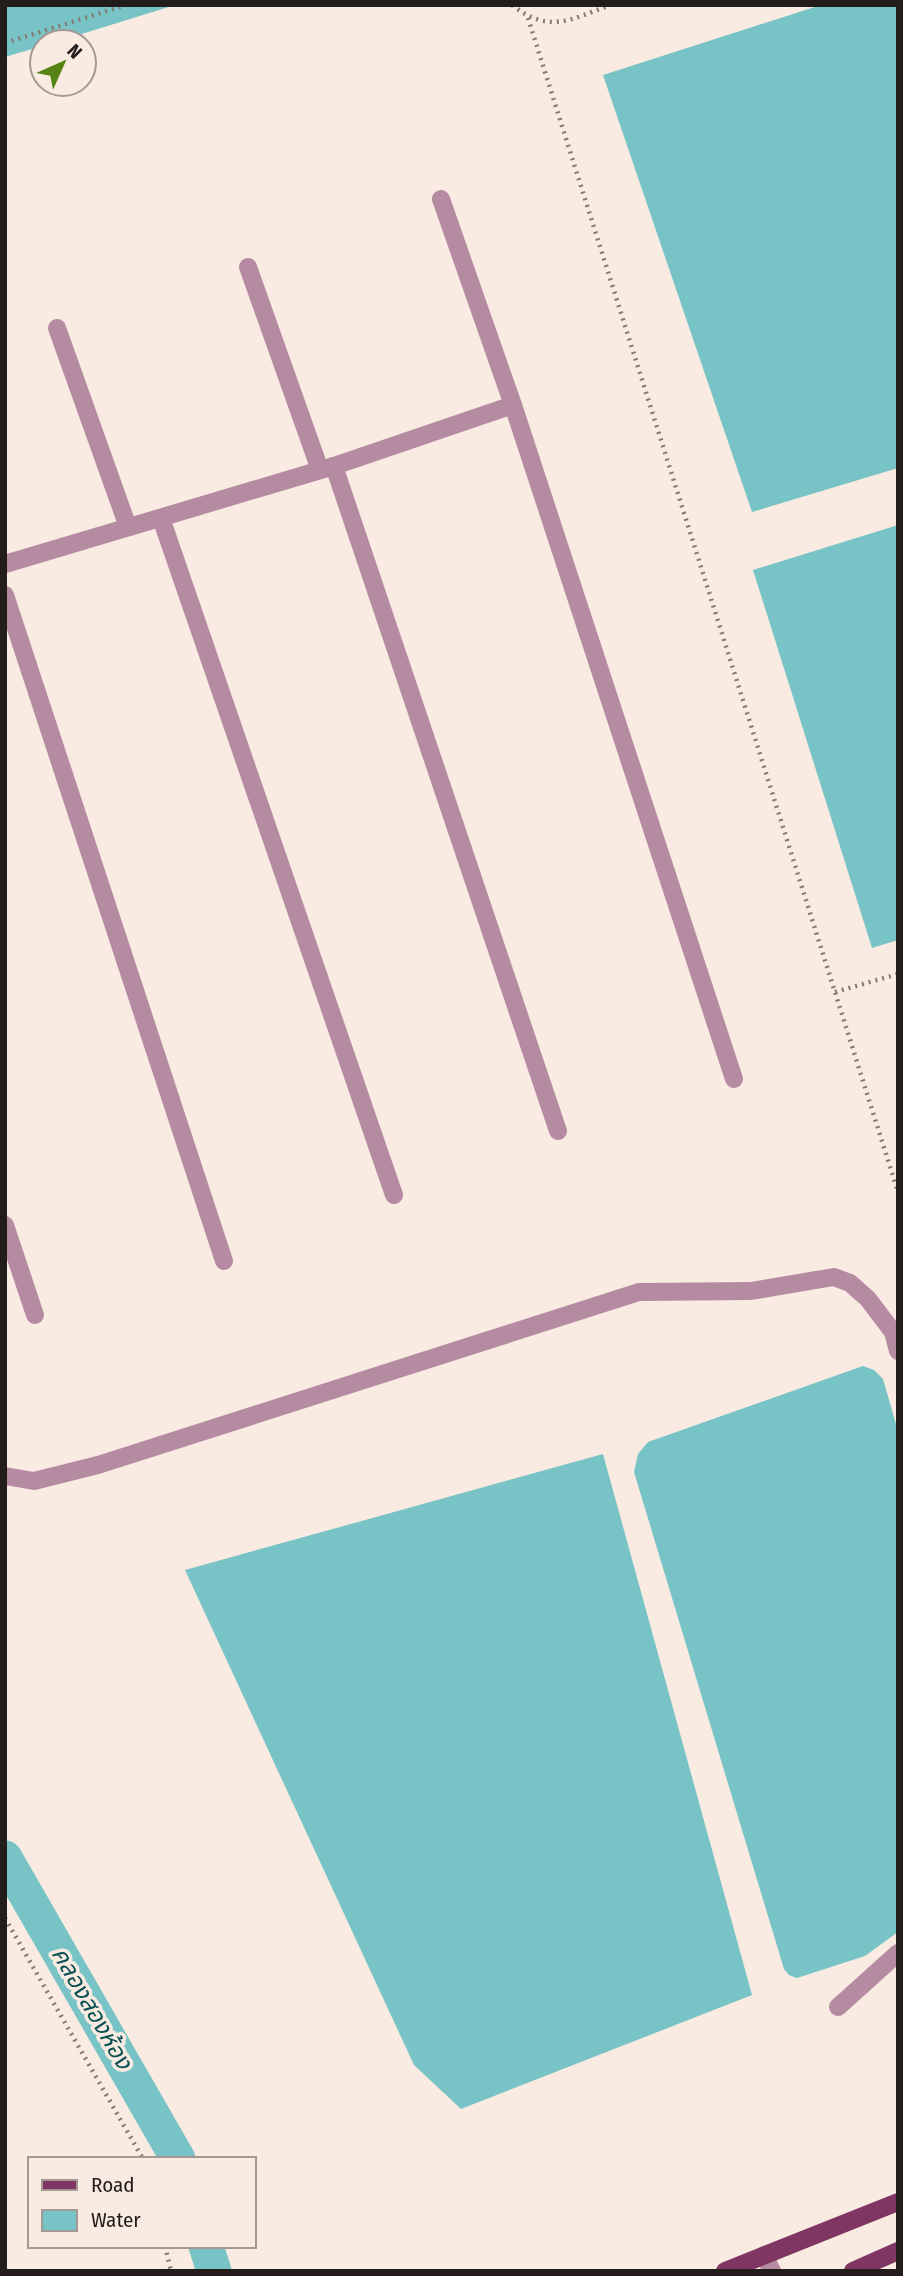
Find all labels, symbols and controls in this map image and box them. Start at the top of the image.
north arrow [28,28,98,98]
text: N [63,39,87,63]
water label: คลองสองห้อง [46,1942,139,2075]
legend [28,2157,256,2248]
text: Road [91,2172,135,2198]
text: Water [91,2207,141,2233]

